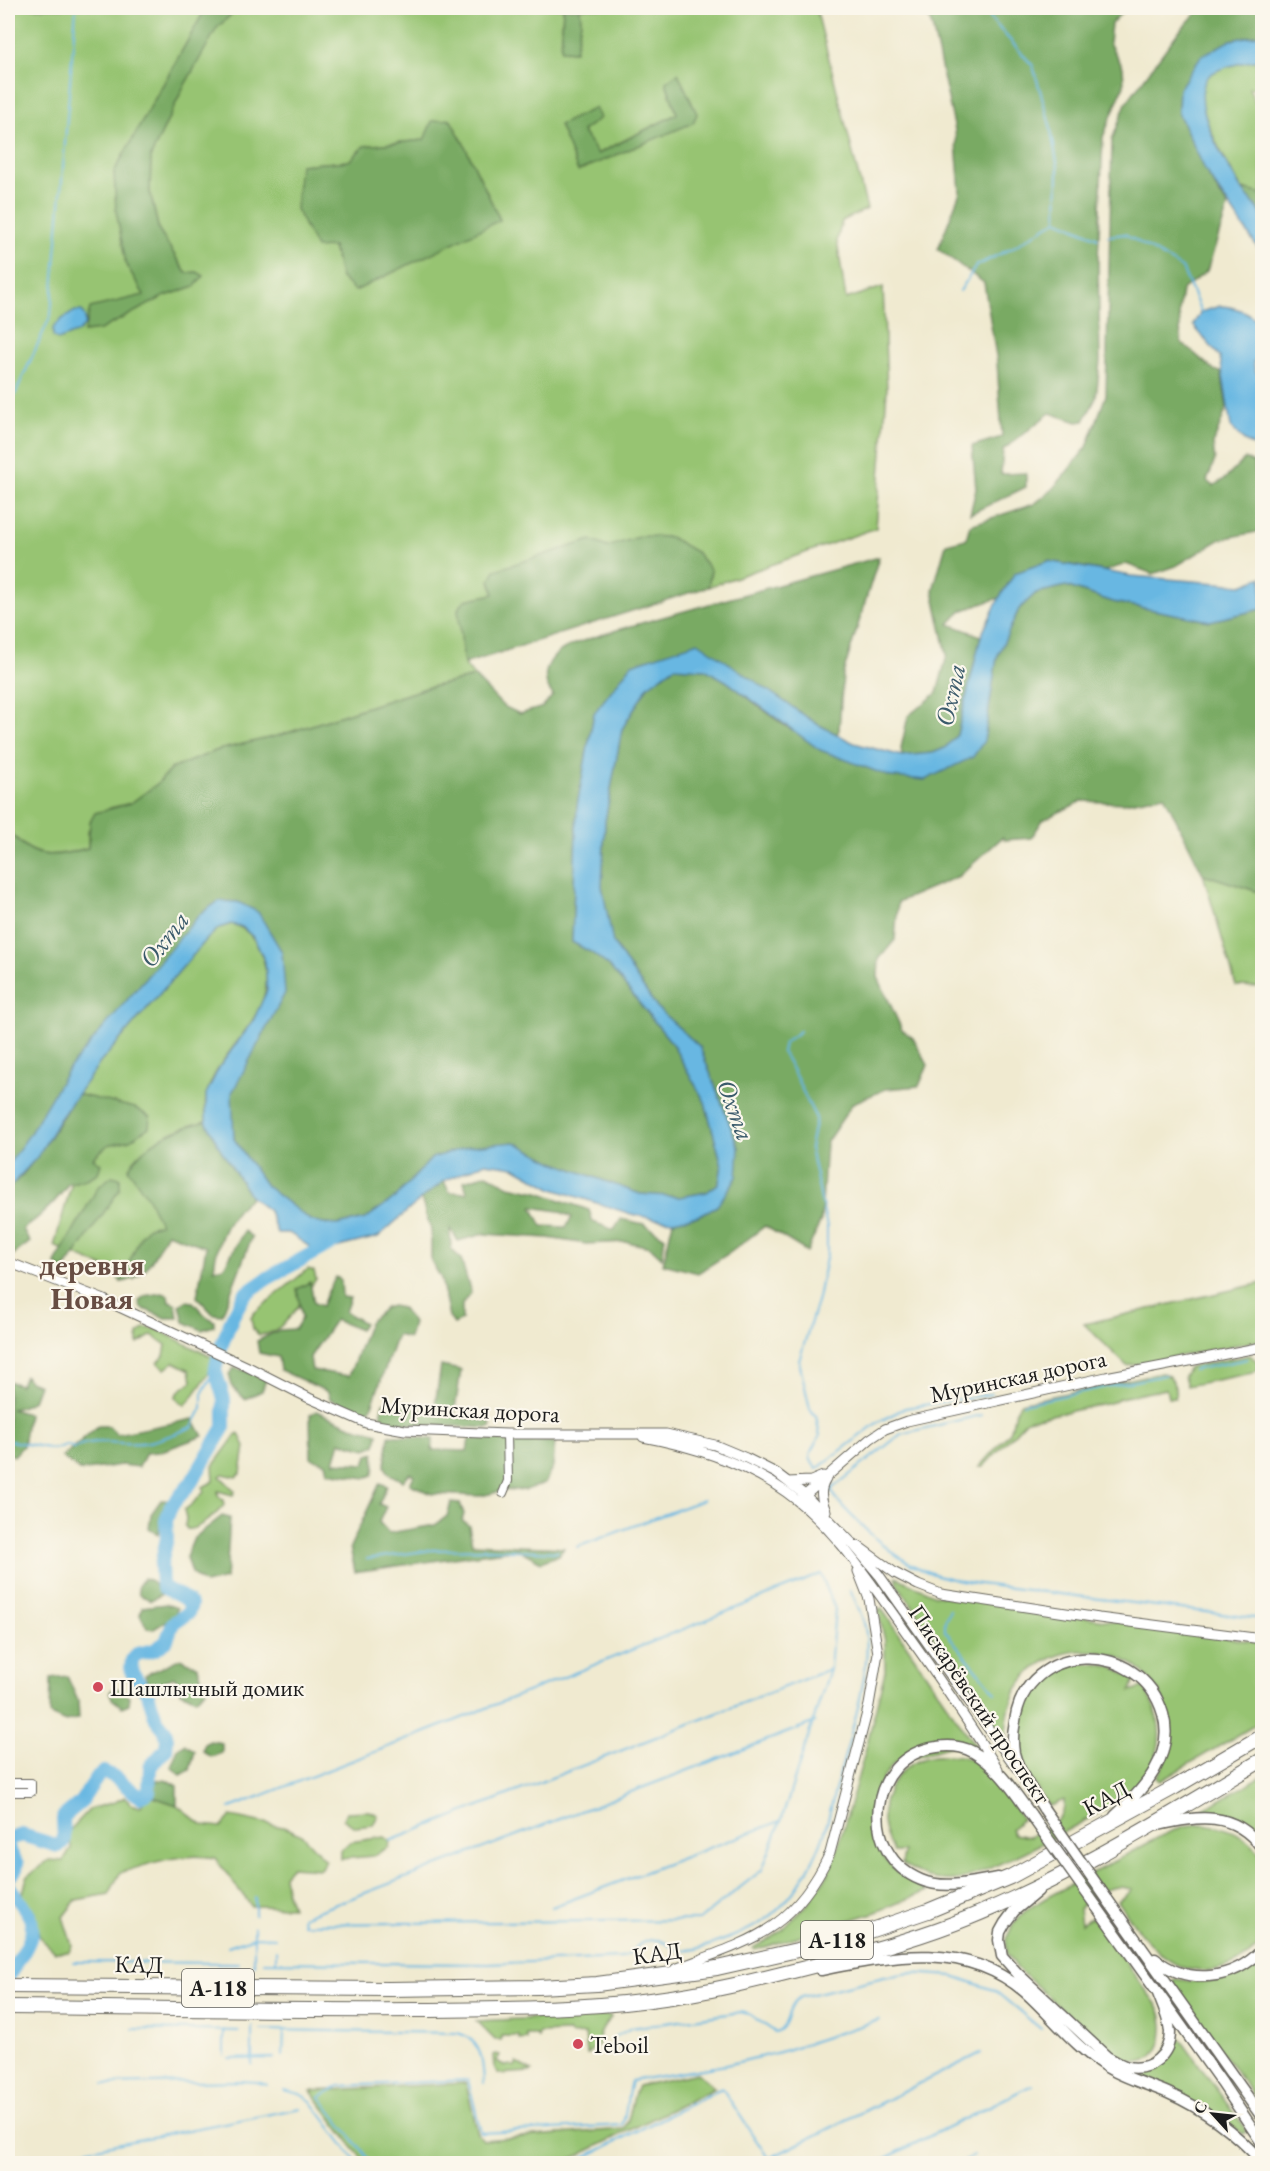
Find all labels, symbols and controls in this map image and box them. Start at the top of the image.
water label: Охта [927,661,973,729]
water label: Охта [131,904,197,974]
water label: Охта [709,1075,763,1145]
district label: деревня Новая [39,1245,145,1318]
street label: Муринская дорога [927,1342,1109,1410]
street label: Муринская дорога [379,1389,561,1429]
street label: Пискарёвский проспект [902,1598,1058,1810]
place label: Шашлычный домик [110,1672,305,1703]
marker: Шашлычный домик [91,1680,105,1694]
street label: КАД [1077,1773,1135,1823]
road number: А-118 [801,1921,873,1959]
street label: КАД [630,1934,684,1972]
street label: КАД [114,1948,164,1980]
road number: А-118 [182,1969,254,2007]
place label: Teboil [590,2029,649,2060]
marker: Teboil [571,2037,585,2051]
north arrow [1183,2084,1243,2144]
text: С [1188,2098,1212,2117]

